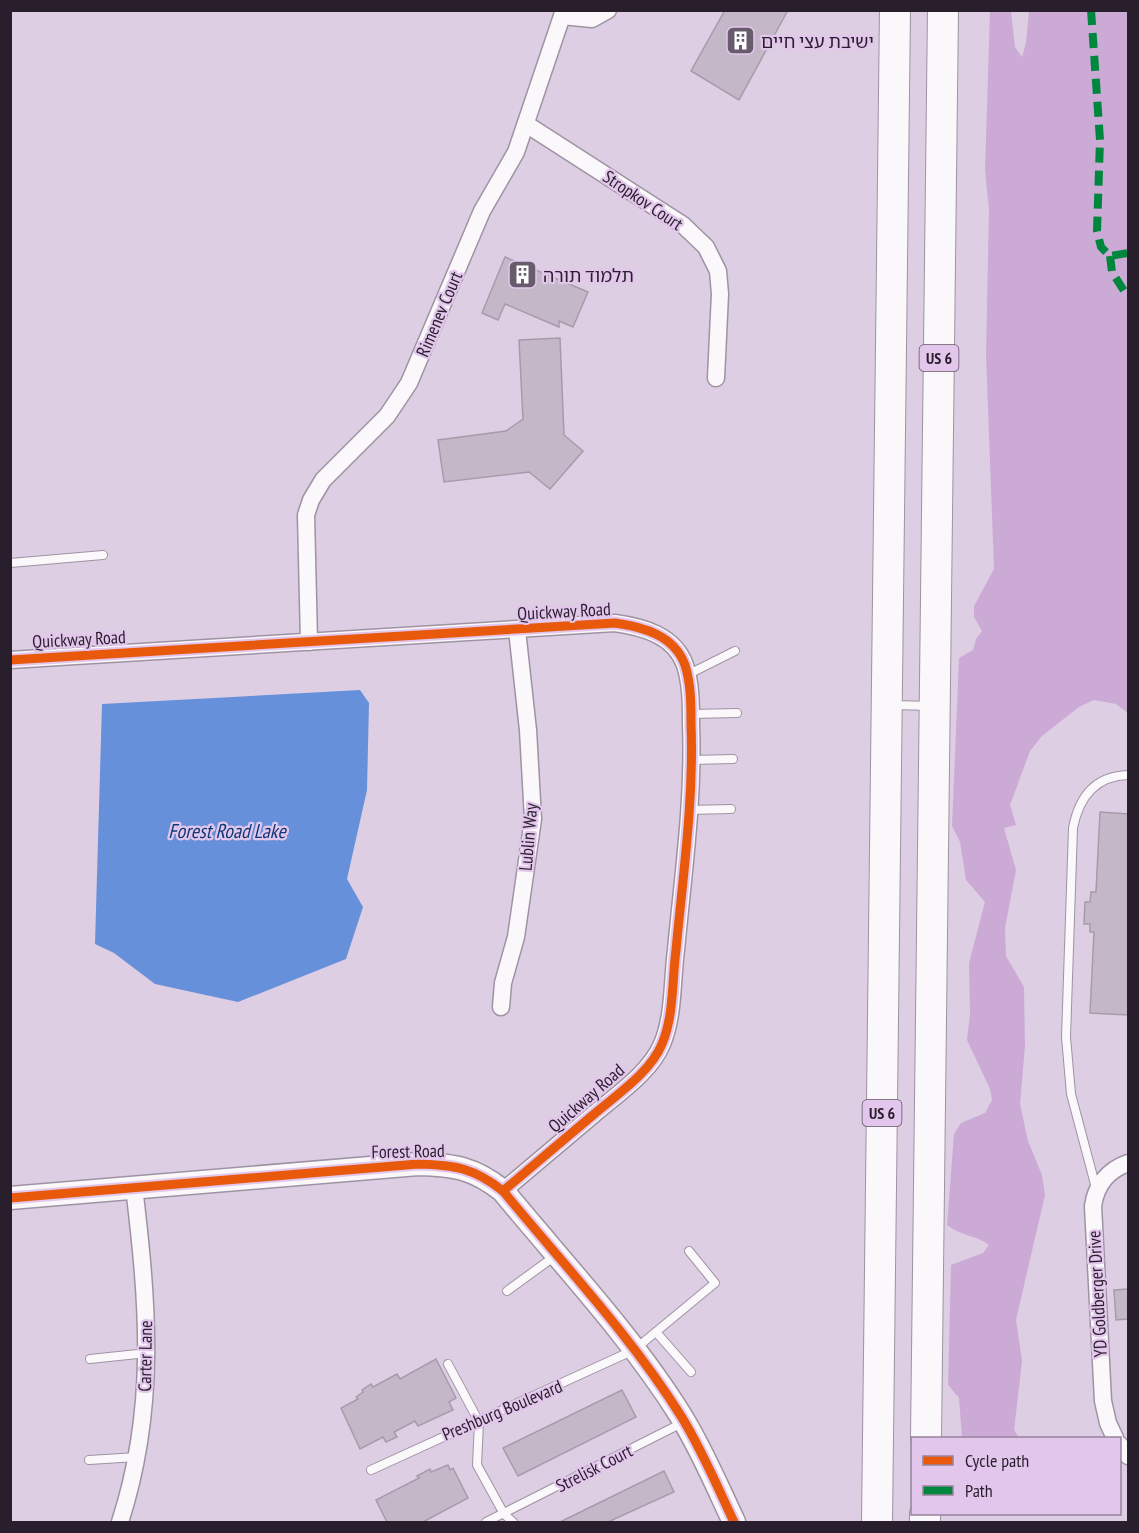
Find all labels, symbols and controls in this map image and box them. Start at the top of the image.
building icon: ישיבת עצי חיים [724,25,756,57]
place label: ישיבת עצי חיים [761,30,874,53]
street label: Stropkov Court [599,165,687,235]
building icon: תלמוד תורה [506,259,538,291]
place label: תלמוד תורה [543,264,634,287]
street label: Rimenev Court [411,268,467,360]
road number: US 6 [920,345,958,371]
street label: Quickway Road [517,597,611,625]
street label: Quickway Road [32,625,126,653]
street label: Lublin Way [514,802,542,872]
water label: Forest Road Lake [168,818,287,844]
street label: Quickway Road [543,1059,629,1137]
road number: US 6 [862,1100,902,1126]
street label: Forest Road [371,1139,445,1163]
street label: YD Goldberger Drive [1082,1230,1112,1358]
street label: Carter Lane [133,1320,157,1392]
street label: Preshburg Boulevard [438,1374,566,1446]
legend [911,1437,1121,1515]
street label: Strelisk Court [552,1439,636,1497]
text: Cycle path [965,1449,1029,1472]
text: Path [965,1479,993,1502]

